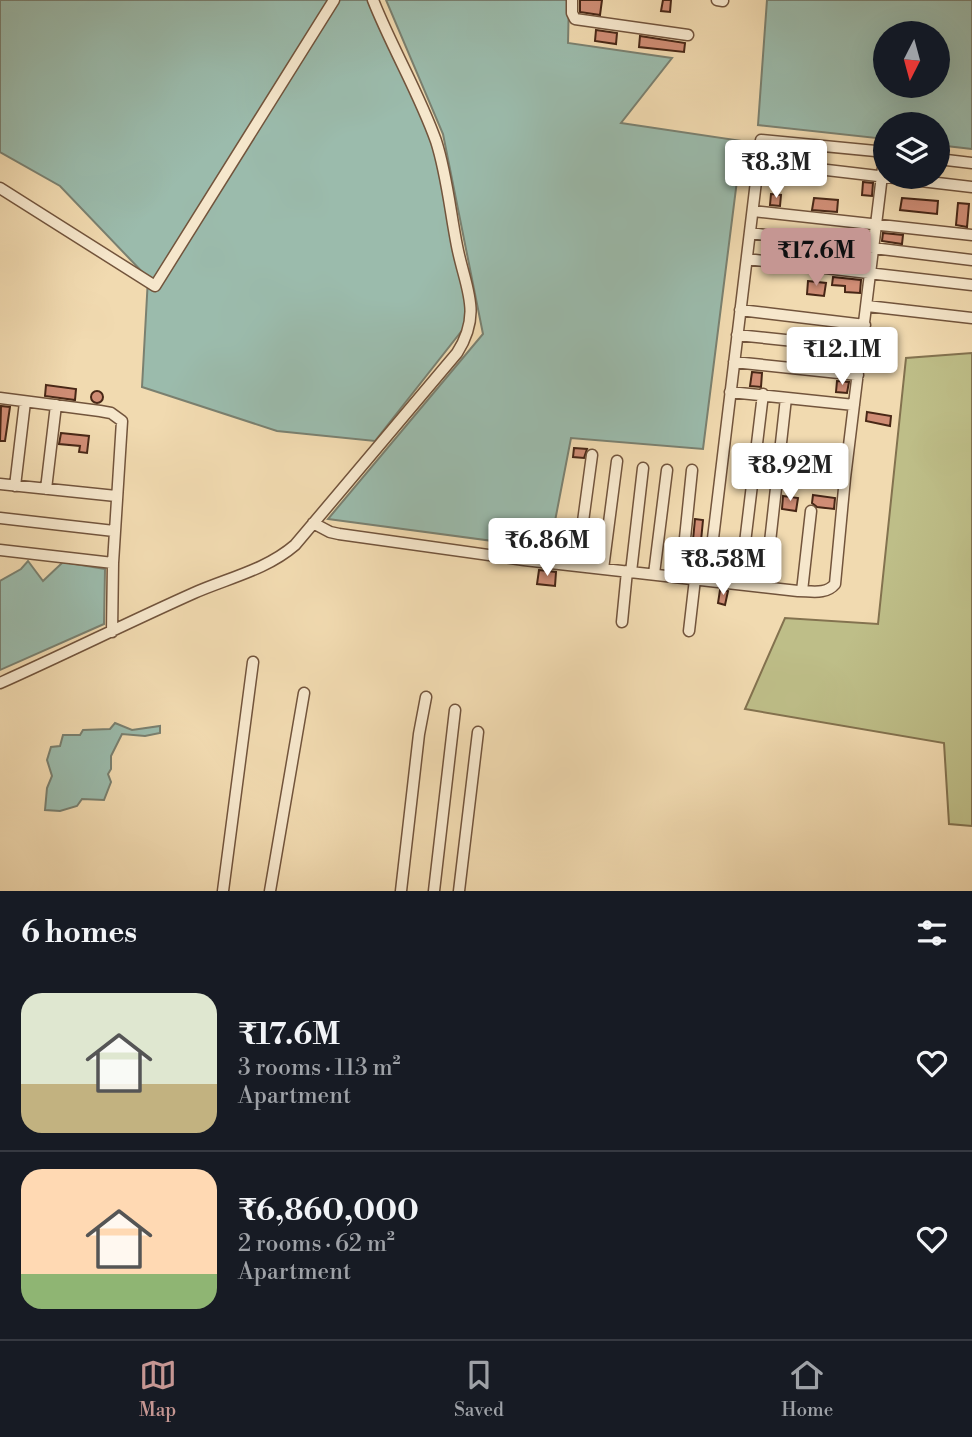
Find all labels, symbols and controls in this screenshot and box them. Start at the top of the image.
north arrow [873,21,950,98]
map controls [873,21,950,189]
button: layers [873,112,950,189]
pin: ₹8.3M [727,140,825,200]
text: ₹8.3M [741,149,811,177]
pin: ₹17.6M [759,229,873,288]
text: ₹17.6M [777,237,855,265]
pin: ₹12.1M [785,328,899,387]
text: ₹12.1M [803,336,881,364]
pin: ₹8.92M [733,444,847,503]
text: ₹8.92M [747,452,833,480]
pin: ₹6.86M [490,518,604,578]
text: ₹6.86M [504,527,590,555]
pin: ₹8.58M [666,538,780,597]
text: ₹8.58M [680,546,766,574]
text: 6 homes [21,914,137,952]
icon: filters [913,914,951,952]
text: ₹17.6M [238,1016,340,1054]
icon: home [77,1021,161,1105]
icon: heart [913,1044,951,1082]
text: 3 rooms · 113 m² [238,1054,401,1082]
text: Apartment [238,1082,351,1110]
text: ₹6,860,000 [238,1192,419,1230]
icon: home [77,1197,161,1281]
icon: heart [913,1220,951,1258]
text: 2 rooms · 62 m² [238,1230,395,1258]
text: Apartment [238,1258,351,1286]
tab: Map [139,1356,177,1422]
tab: Saved [454,1356,504,1422]
tab: Home [781,1356,833,1422]

